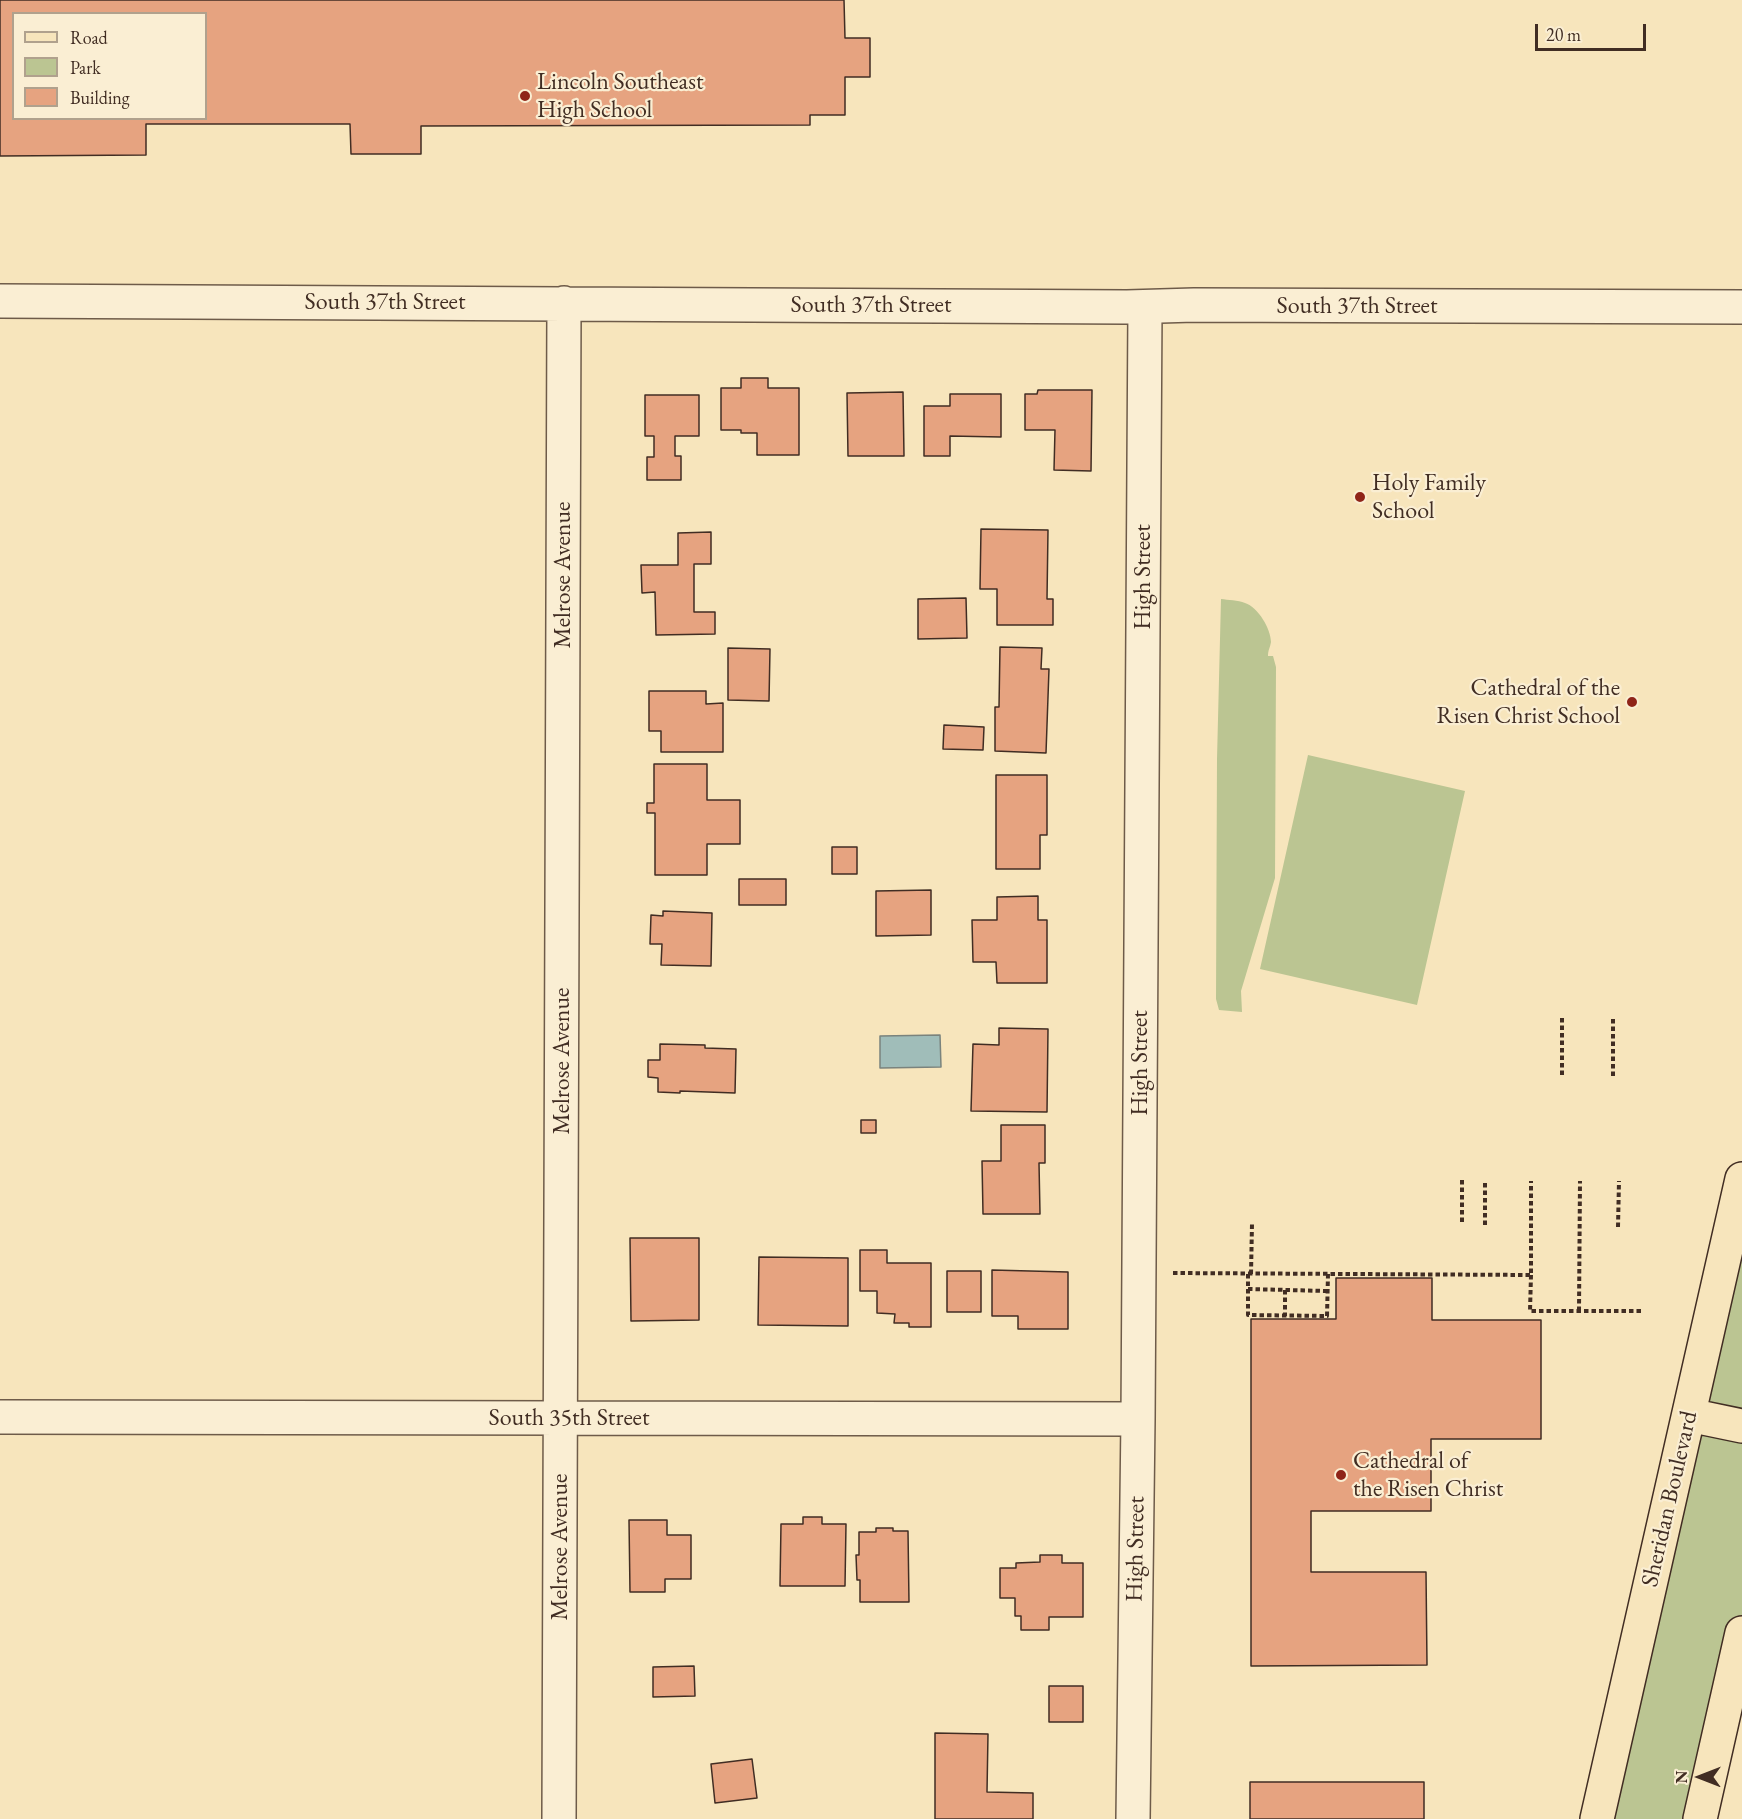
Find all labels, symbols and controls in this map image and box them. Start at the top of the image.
legend [12,12,207,120]
scale bar [1538,12,1649,50]
text: 20 m [1546,23,1581,46]
text: Road [70,26,108,49]
text: Park [70,56,101,79]
place label: Lincoln Southeast High School [537,68,703,124]
text: Building [70,86,130,109]
marker: Lincoln Southeast High School [518,89,532,103]
street label: South 37th Street [305,288,465,316]
street label: South 37th Street [791,291,951,319]
street label: South 37th Street [1277,292,1437,320]
place label: Holy Family School [1372,469,1486,525]
marker: Holy Family School [1353,490,1367,504]
street label: Melrose Avenue [549,502,577,648]
street label: High Street [1129,524,1157,630]
place label: Cathedral of the Risen Christ School [1437,674,1620,730]
marker: Cathedral of the Risen Christ School [1625,695,1639,709]
street label: Melrose Avenue [548,988,576,1134]
street label: High Street [1126,1010,1154,1116]
street label: South 35th Street [489,1404,649,1432]
street label: Sheridan Boulevard [1636,1408,1704,1590]
place label: Cathedral of the Risen Christ [1353,1447,1503,1503]
marker: Cathedral of the Risen Christ [1334,1468,1348,1482]
street label: Melrose Avenue [546,1474,574,1620]
street label: High Street [1121,1496,1151,1602]
north arrow [1670,1747,1730,1807]
text: N [1671,1771,1692,1783]

